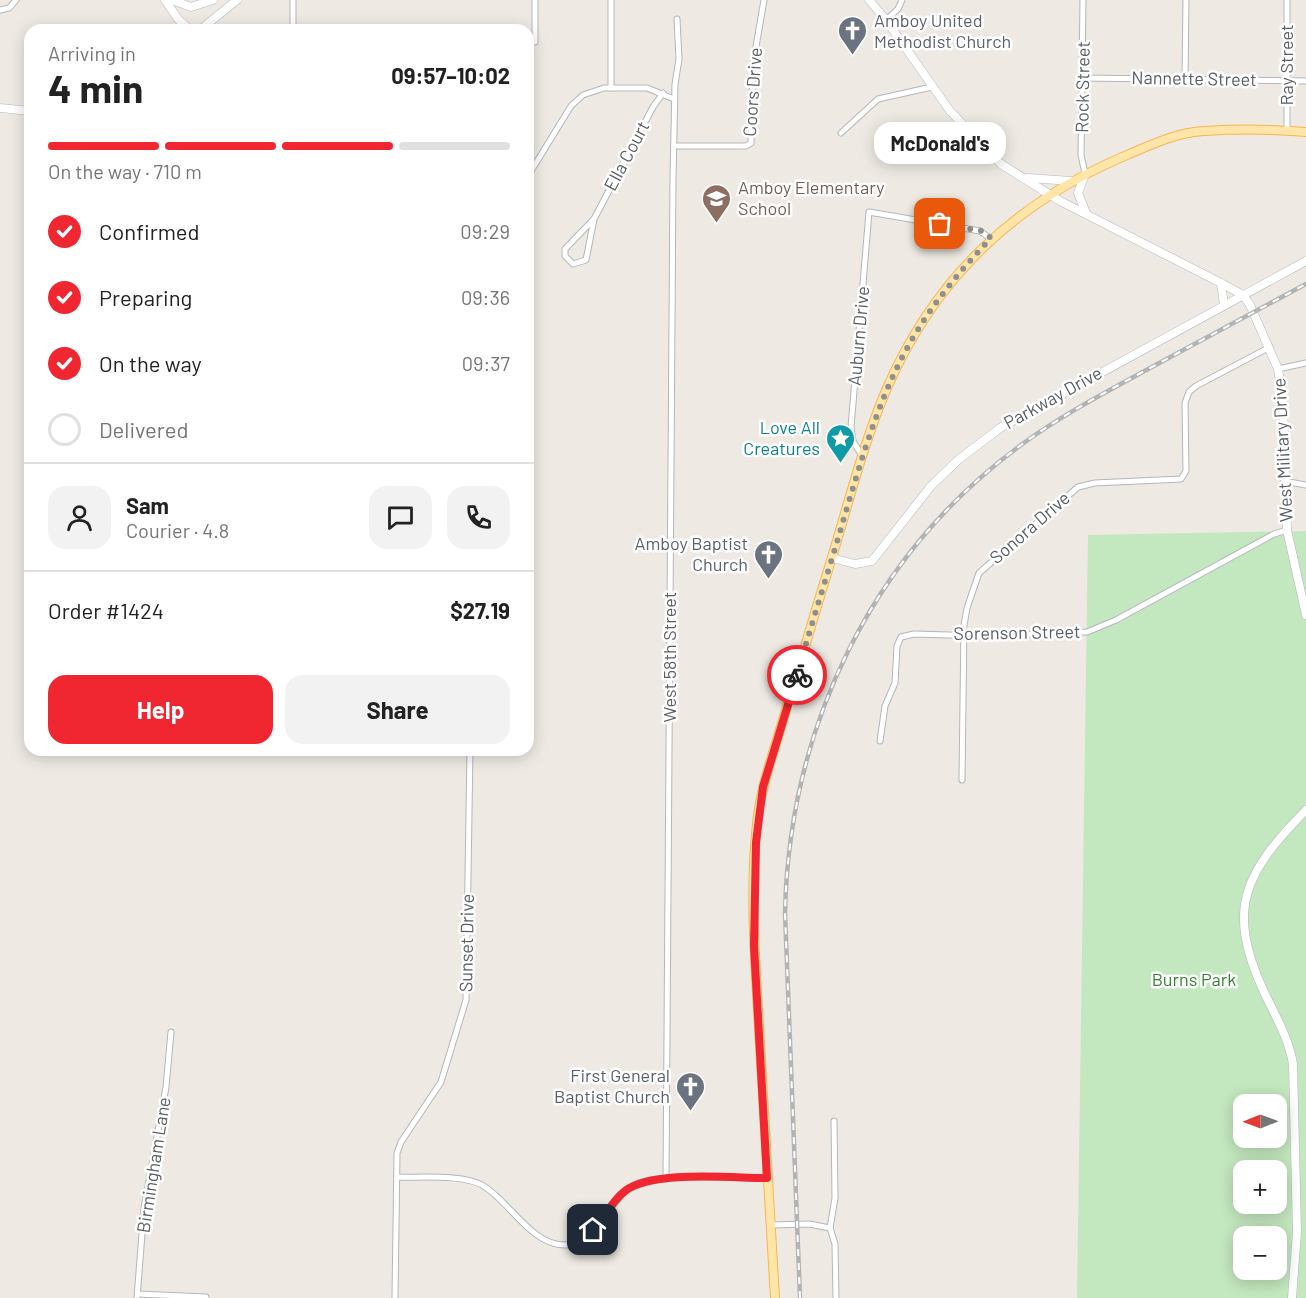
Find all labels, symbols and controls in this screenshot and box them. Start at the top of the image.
place label: Amboy United Methodist Church [874,9,1011,52]
church icon: Amboy United Methodist Church [837,15,869,57]
street label: Ray Street [1275,24,1297,106]
text: Arriving in [48,41,136,65]
street label: Rock Street [1070,41,1094,133]
street label: Coors Drive [738,47,766,137]
text: 09:57–10:02 [391,62,510,88]
text: 4 min [48,64,143,111]
street label: Nannette Street [1131,66,1257,90]
street label: Ella Court [599,117,654,194]
callout: McDonald's [874,122,1006,164]
text: McDonald's [890,131,990,155]
text: On the way · 710 m [48,159,202,183]
place label: Amboy Elementary School [738,176,885,219]
school or university icon: Amboy Elementary School [701,182,733,224]
pin [914,198,965,249]
icon: bag [923,207,956,240]
icon: check [48,215,81,248]
text: Confirmed [99,218,199,244]
text: 09:29 [460,219,510,243]
icon: check [48,281,81,314]
text: Preparing [99,284,192,310]
text: 09:36 [461,285,510,309]
street label: Auburn Drive [843,285,873,387]
icon: check [48,347,81,380]
text: On the way [99,350,202,376]
text: 09:37 [462,351,510,375]
street label: Parkway Drive [999,361,1106,433]
street label: West Military Drive [1267,377,1297,523]
text: Delivered [99,416,188,442]
place label: Love All Creatures [743,416,820,459]
place icon: Love All Creatures [825,422,857,464]
button: person [48,486,111,549]
button: chat [369,486,432,549]
button: phone [447,486,510,549]
street label: Sonora Drive [985,486,1074,568]
text: Sam [126,492,169,518]
text: Courier · 4.8 [126,518,229,542]
place label: Amboy Baptist Church [635,532,748,575]
church icon: Amboy Baptist Church [753,538,785,580]
street label: West 58th Street [658,592,680,722]
text: Order #1424 [48,597,164,623]
text: $27.19 [450,597,510,623]
street label: Sorenson Street [953,620,1081,644]
courier [767,645,827,705]
icon: bike [781,659,814,692]
button: Help [48,675,273,744]
button: Share [285,675,510,744]
street label: Sunset Drive [454,894,478,992]
park label: Burns Park [1152,968,1236,990]
place label: First General Baptist Church [554,1064,670,1107]
church icon: First General Baptist Church [675,1070,707,1112]
north arrow [1233,1094,1287,1148]
map controls [1233,1094,1287,1280]
street label: Birmingham Lane [131,1095,175,1234]
button: + [1233,1160,1287,1214]
pin [567,1204,618,1255]
icon: home [576,1213,609,1246]
button: − [1233,1226,1287,1280]

